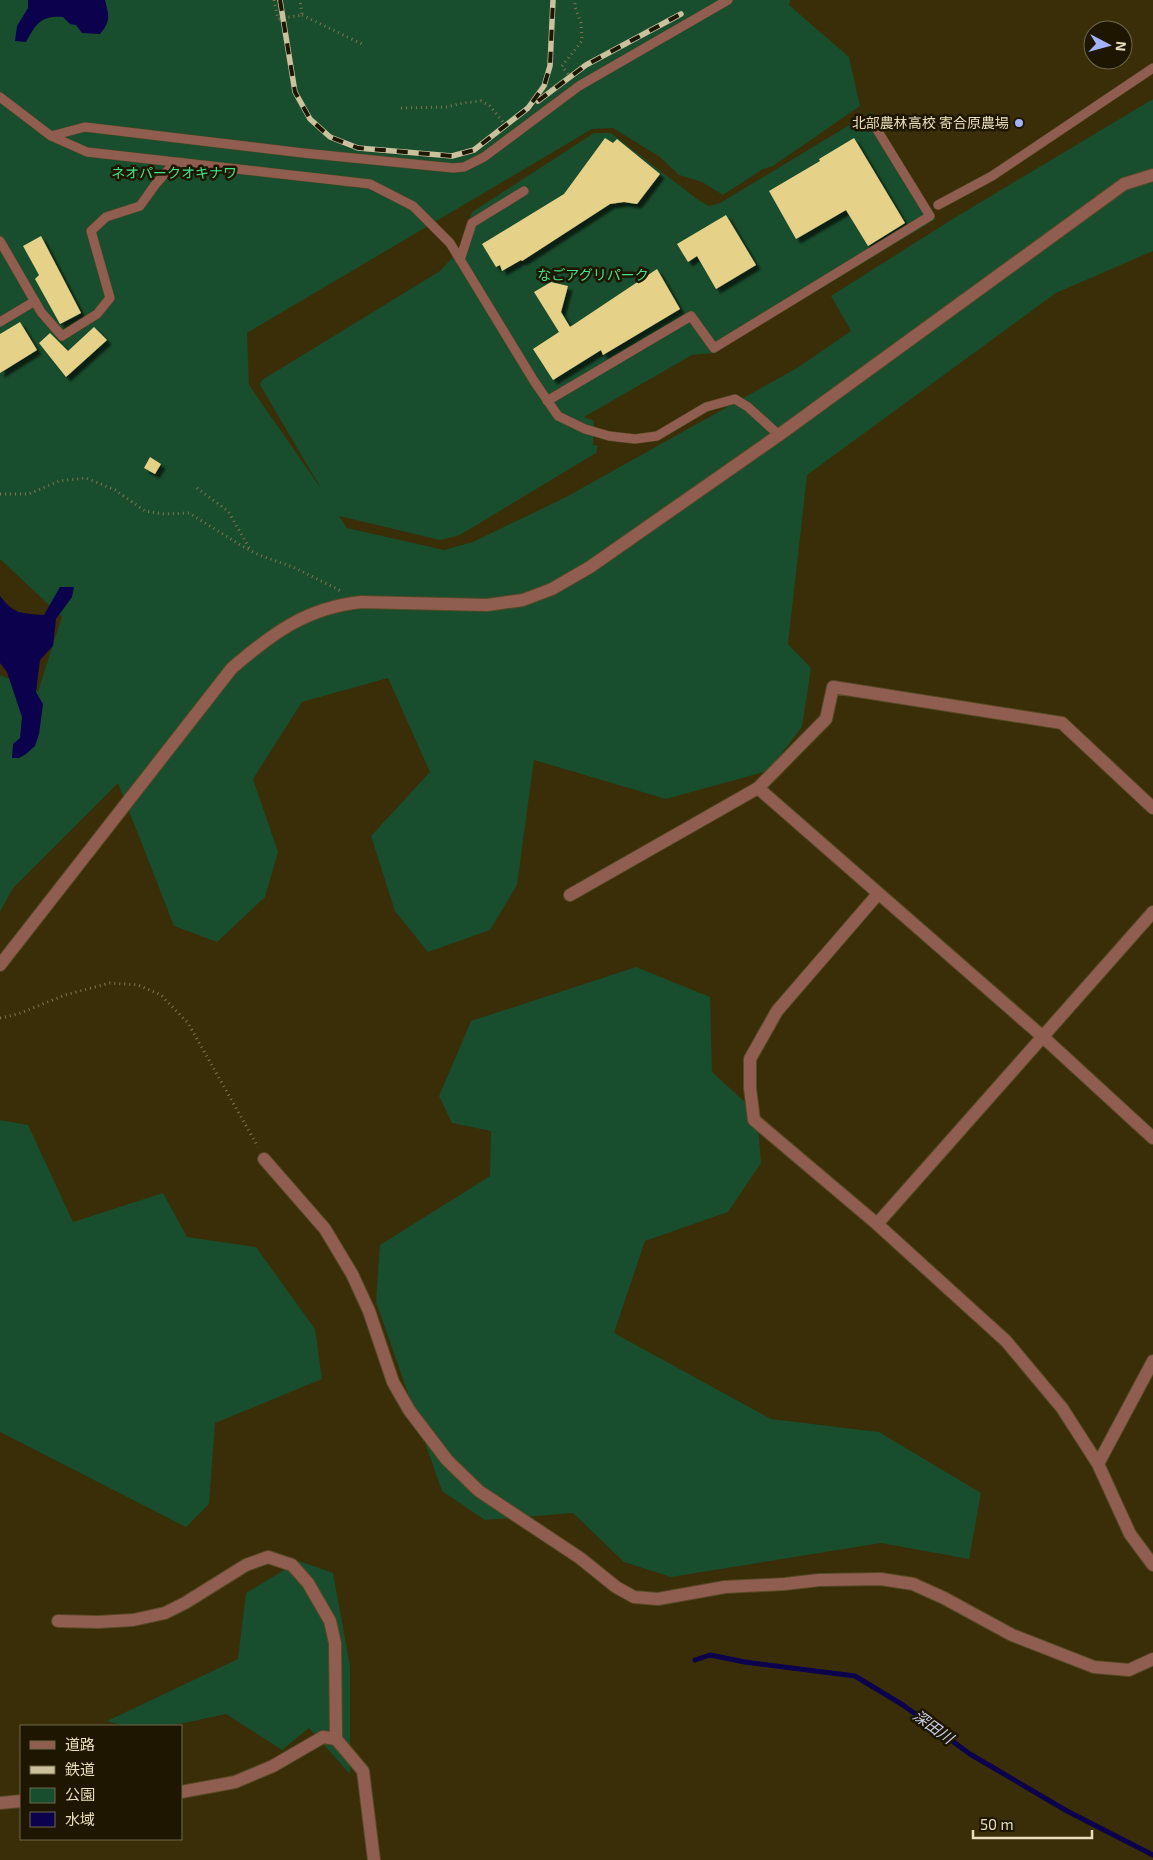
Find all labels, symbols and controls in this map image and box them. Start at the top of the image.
north arrow [1083,20,1133,70]
text: N [1112,40,1130,52]
place label: 北部農林高校 寄合原農場 [852,114,1009,131]
marker: 北部農林高校 寄合原農場 [1013,117,1025,129]
park label: ネオパークオキナワ [111,164,237,181]
park label: なごアグリパーク [537,266,649,283]
water label: 深田川 [910,1706,959,1748]
legend [20,1725,182,1840]
text: 道路 [65,1735,95,1753]
text: 鉄道 [65,1760,95,1778]
text: 公園 [65,1785,95,1803]
scale bar [973,1808,1092,1840]
text: 水域 [65,1810,95,1828]
text: 50 m [980,1815,1014,1833]

